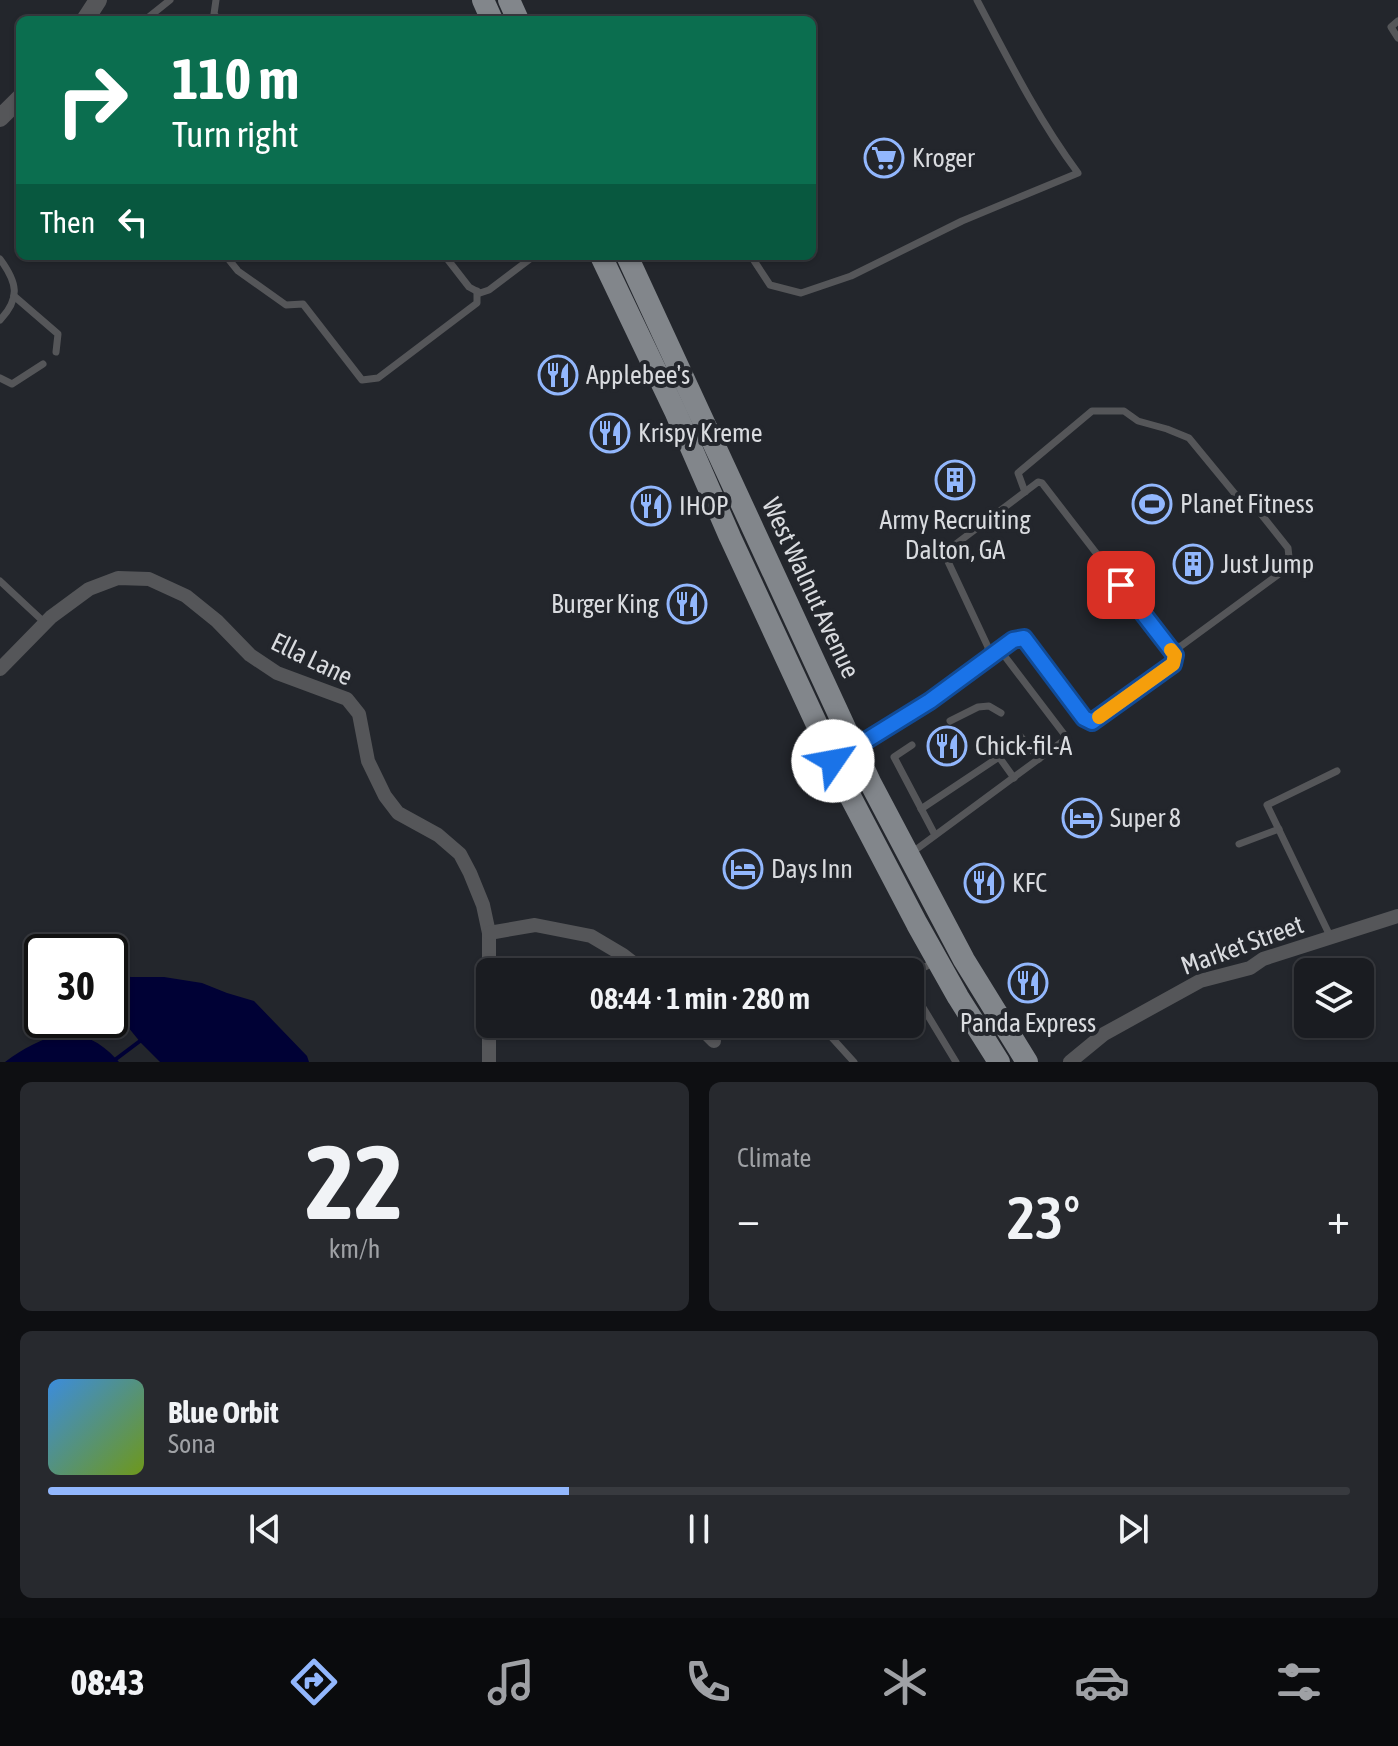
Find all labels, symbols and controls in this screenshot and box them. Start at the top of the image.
text: 110 m [172,47,299,111]
icon: right [40,48,144,152]
text: Turn right [172,113,299,155]
supermarket icon: Kroger [863,137,905,179]
place label: Kroger [912,143,975,173]
icon: left [111,200,155,244]
text: Then [40,205,95,239]
restaurant icon: Applebee's [537,354,579,396]
place label: Applebee's [586,360,690,390]
restaurant icon: Krispy Kreme [589,412,631,454]
place label: Krispy Kreme [638,418,763,448]
building icon: Army Recruiting Dalton, GA [934,459,976,501]
sports icon: Planet Fitness [1131,483,1173,525]
restaurant icon: IHOP [630,485,672,527]
place label: Planet Fitness [1180,489,1314,519]
place label: IHOP [679,491,729,521]
street label: West Walnut Avenue [756,493,866,683]
place label: Army Recruiting Dalton, GA [879,505,1031,565]
building icon: Just Jump [1172,543,1214,585]
place label: Just Jump [1221,549,1314,579]
pin [1087,551,1155,619]
icon: arrive [1099,563,1143,607]
restaurant icon: Burger King [666,583,708,625]
place label: Burger King [551,589,660,619]
street label: Ella Lane [266,626,358,692]
position arrow [791,719,875,803]
restaurant icon: Chick-fil-A [926,725,968,767]
place label: Chick-fil-A [975,731,1072,761]
hotel icon: Super 8 [1061,797,1103,839]
place label: Super 8 [1110,803,1181,833]
hotel icon: Days Inn [722,848,764,890]
place label: Days Inn [771,854,853,884]
restaurant icon: KFC [963,862,1005,904]
place label: KFC [1012,868,1047,898]
street label: Market Street [1177,909,1307,981]
speed limit sign: 30 [24,934,128,1038]
map controls [1294,958,1374,1038]
button: layers [1294,958,1374,1038]
restaurant icon: Panda Express [1007,962,1049,1004]
text: 08:44 · 1 min · 280 m [590,981,810,1015]
place label: Panda Express [960,1008,1096,1038]
text: 22 [306,1122,403,1241]
text: Climate [737,1143,811,1173]
text: 23° [1007,1183,1080,1252]
text: − [737,1193,760,1243]
text: + [1327,1193,1350,1243]
text: km/h [329,1234,380,1264]
text: Blue Orbit [168,1395,279,1429]
text: Sona [168,1429,216,1459]
icon: previous [243,1507,287,1551]
icon: pause [677,1507,721,1551]
icon: next [1111,1507,1155,1551]
icon: directions [286,1654,342,1710]
icon: music [483,1654,539,1710]
icon: phone [680,1654,736,1710]
icon: climate [877,1654,933,1710]
icon: car [1074,1654,1130,1710]
icon: filters [1271,1654,1327,1710]
text: 08:43 [71,1661,145,1703]

